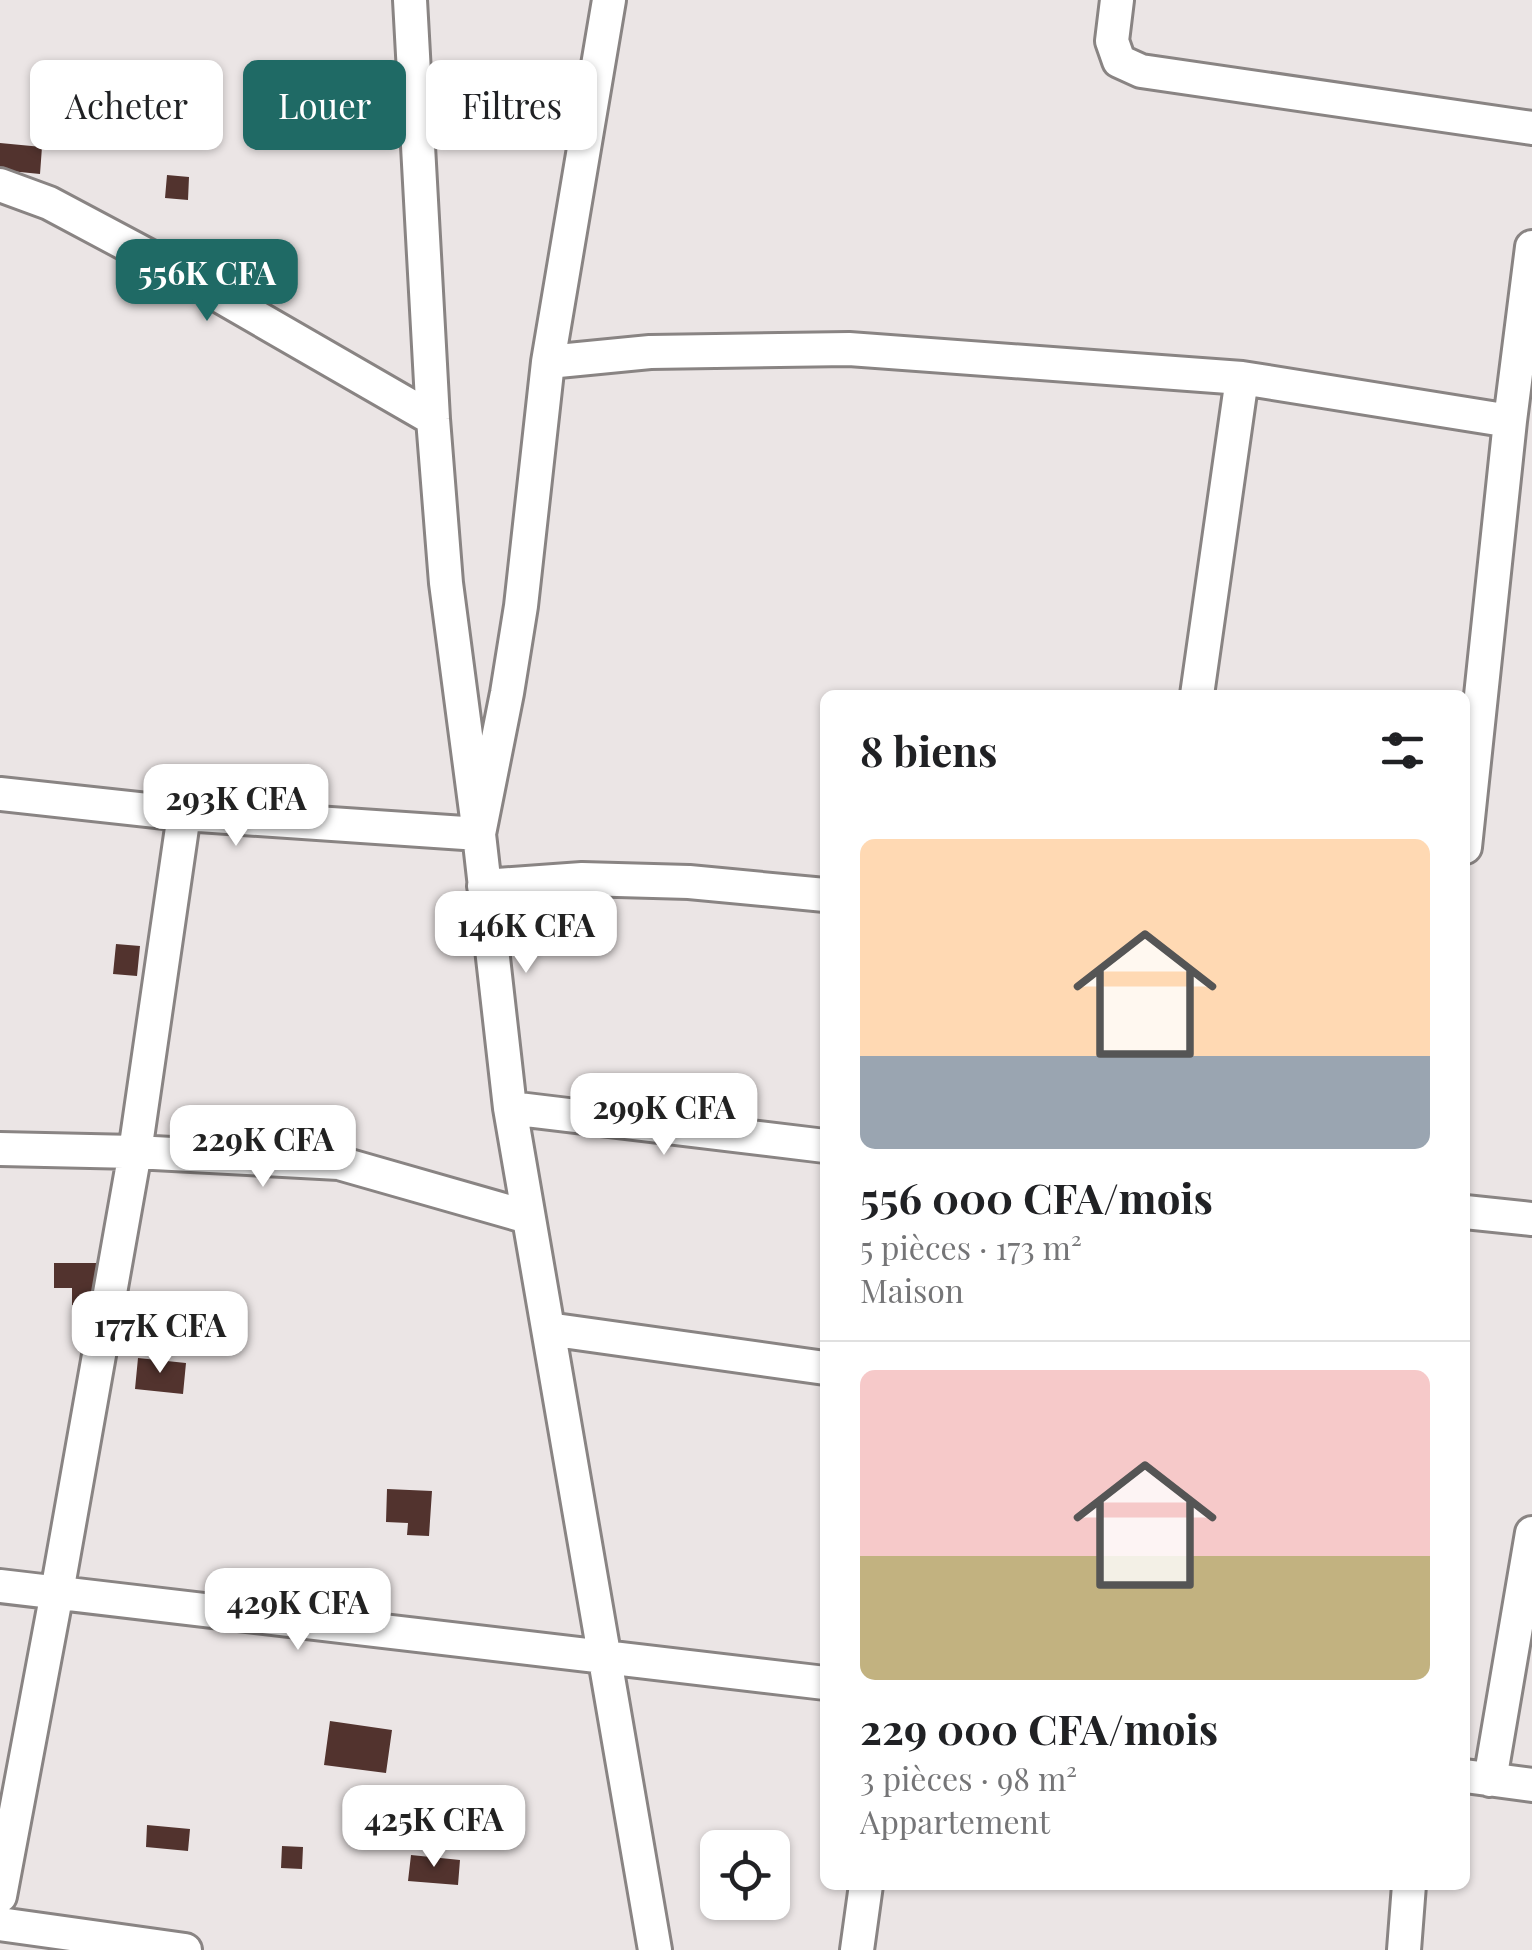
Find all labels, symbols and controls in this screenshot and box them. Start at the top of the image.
chip: Acheter [30,60,223,150]
chip: Louer [243,60,406,150]
chip: Filtres [426,60,597,150]
pin: 556K CFA [104,239,310,324]
text: 556K CFA [138,250,276,293]
text: 8 biens [860,722,997,778]
icon: filters [1375,723,1430,778]
pin: 293K CFA [133,764,339,849]
text: 293K CFA [165,775,307,818]
pin: 146K CFA [423,891,629,976]
text: 146K CFA [457,902,595,945]
icon: home [1055,904,1235,1084]
pin: 299K CFA [561,1073,767,1158]
text: 299K CFA [592,1084,736,1127]
pin: 229K CFA [160,1105,366,1190]
text: 229K CFA [192,1116,334,1159]
text: 556 000 CFA/mois [860,1169,1213,1225]
text: 5 pièces · 173 m² [860,1225,1082,1268]
text: Maison [860,1268,964,1311]
pin: 177K CFA [57,1291,263,1376]
text: 177K CFA [94,1302,226,1345]
icon: home [1055,1435,1235,1615]
pin: 429K CFA [195,1568,401,1653]
text: 429K CFA [227,1579,369,1622]
text: 229 000 CFA/mois [860,1700,1218,1756]
text: 3 pièces · 98 m² [860,1756,1077,1799]
pin: 425K CFA [331,1785,537,1870]
text: 425K CFA [364,1796,504,1839]
text: Appartement [860,1799,1050,1842]
map controls [700,1830,790,1920]
button: locate [700,1830,790,1920]

